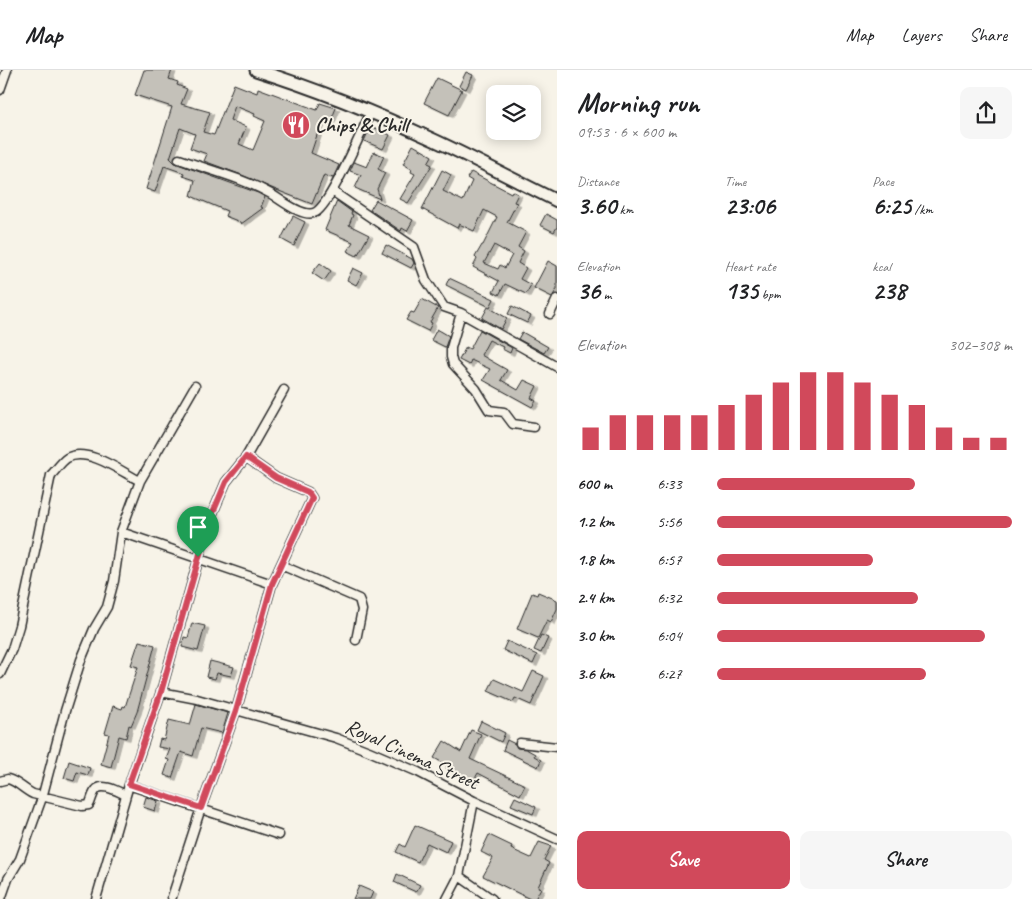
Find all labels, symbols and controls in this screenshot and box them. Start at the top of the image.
text: Map [25,20,62,50]
text: Map [846,24,874,46]
text: Layers [902,24,941,46]
text: Share [969,24,1007,46]
map controls [486,85,541,140]
button: layers [486,85,541,140]
text: Morning run [577,85,699,120]
button: share [960,87,1012,139]
restaurant icon: Chips & Chill [281,110,311,140]
place label: Chips & Chill [315,112,412,138]
text: 09:53 · 6 × 600 m [577,122,676,142]
text: Distance [577,173,619,190]
text: Time [725,173,746,190]
text: Pace [872,173,894,190]
text: 3.60 [577,190,616,222]
text: 23:06 [725,190,775,222]
text: 6:25 [872,190,911,222]
text: km [616,201,633,218]
text: /km [911,201,933,218]
text: Elevation [577,258,620,275]
text: Heart rate [725,258,776,275]
text: kcal [872,258,891,275]
text: 36 [577,275,600,307]
text: 135 [725,275,758,307]
text: 238 [872,275,906,307]
text: m [600,286,611,303]
text: bpm [758,286,781,303]
text: Elevation [577,335,626,355]
text: 302–308 m [949,335,1012,355]
text: 600 m [577,474,612,494]
text: 6:33 [657,474,682,494]
pin [177,506,219,557]
text: 1.2 km [577,512,614,532]
text: 5:56 [657,512,682,532]
icon: arrive [184,513,212,541]
text: 1.8 km [577,550,614,570]
text: 6:57 [657,550,682,570]
text: 2.4 km [577,588,614,608]
text: 6:32 [657,588,682,608]
text: 3.0 km [577,626,614,646]
text: 6:04 [657,626,682,646]
text: 3.6 km [577,664,615,684]
text: 6:27 [657,664,682,684]
street label: Royal Cinema Street [341,713,485,796]
button: Save [577,831,790,889]
button: Share [800,831,1012,889]

